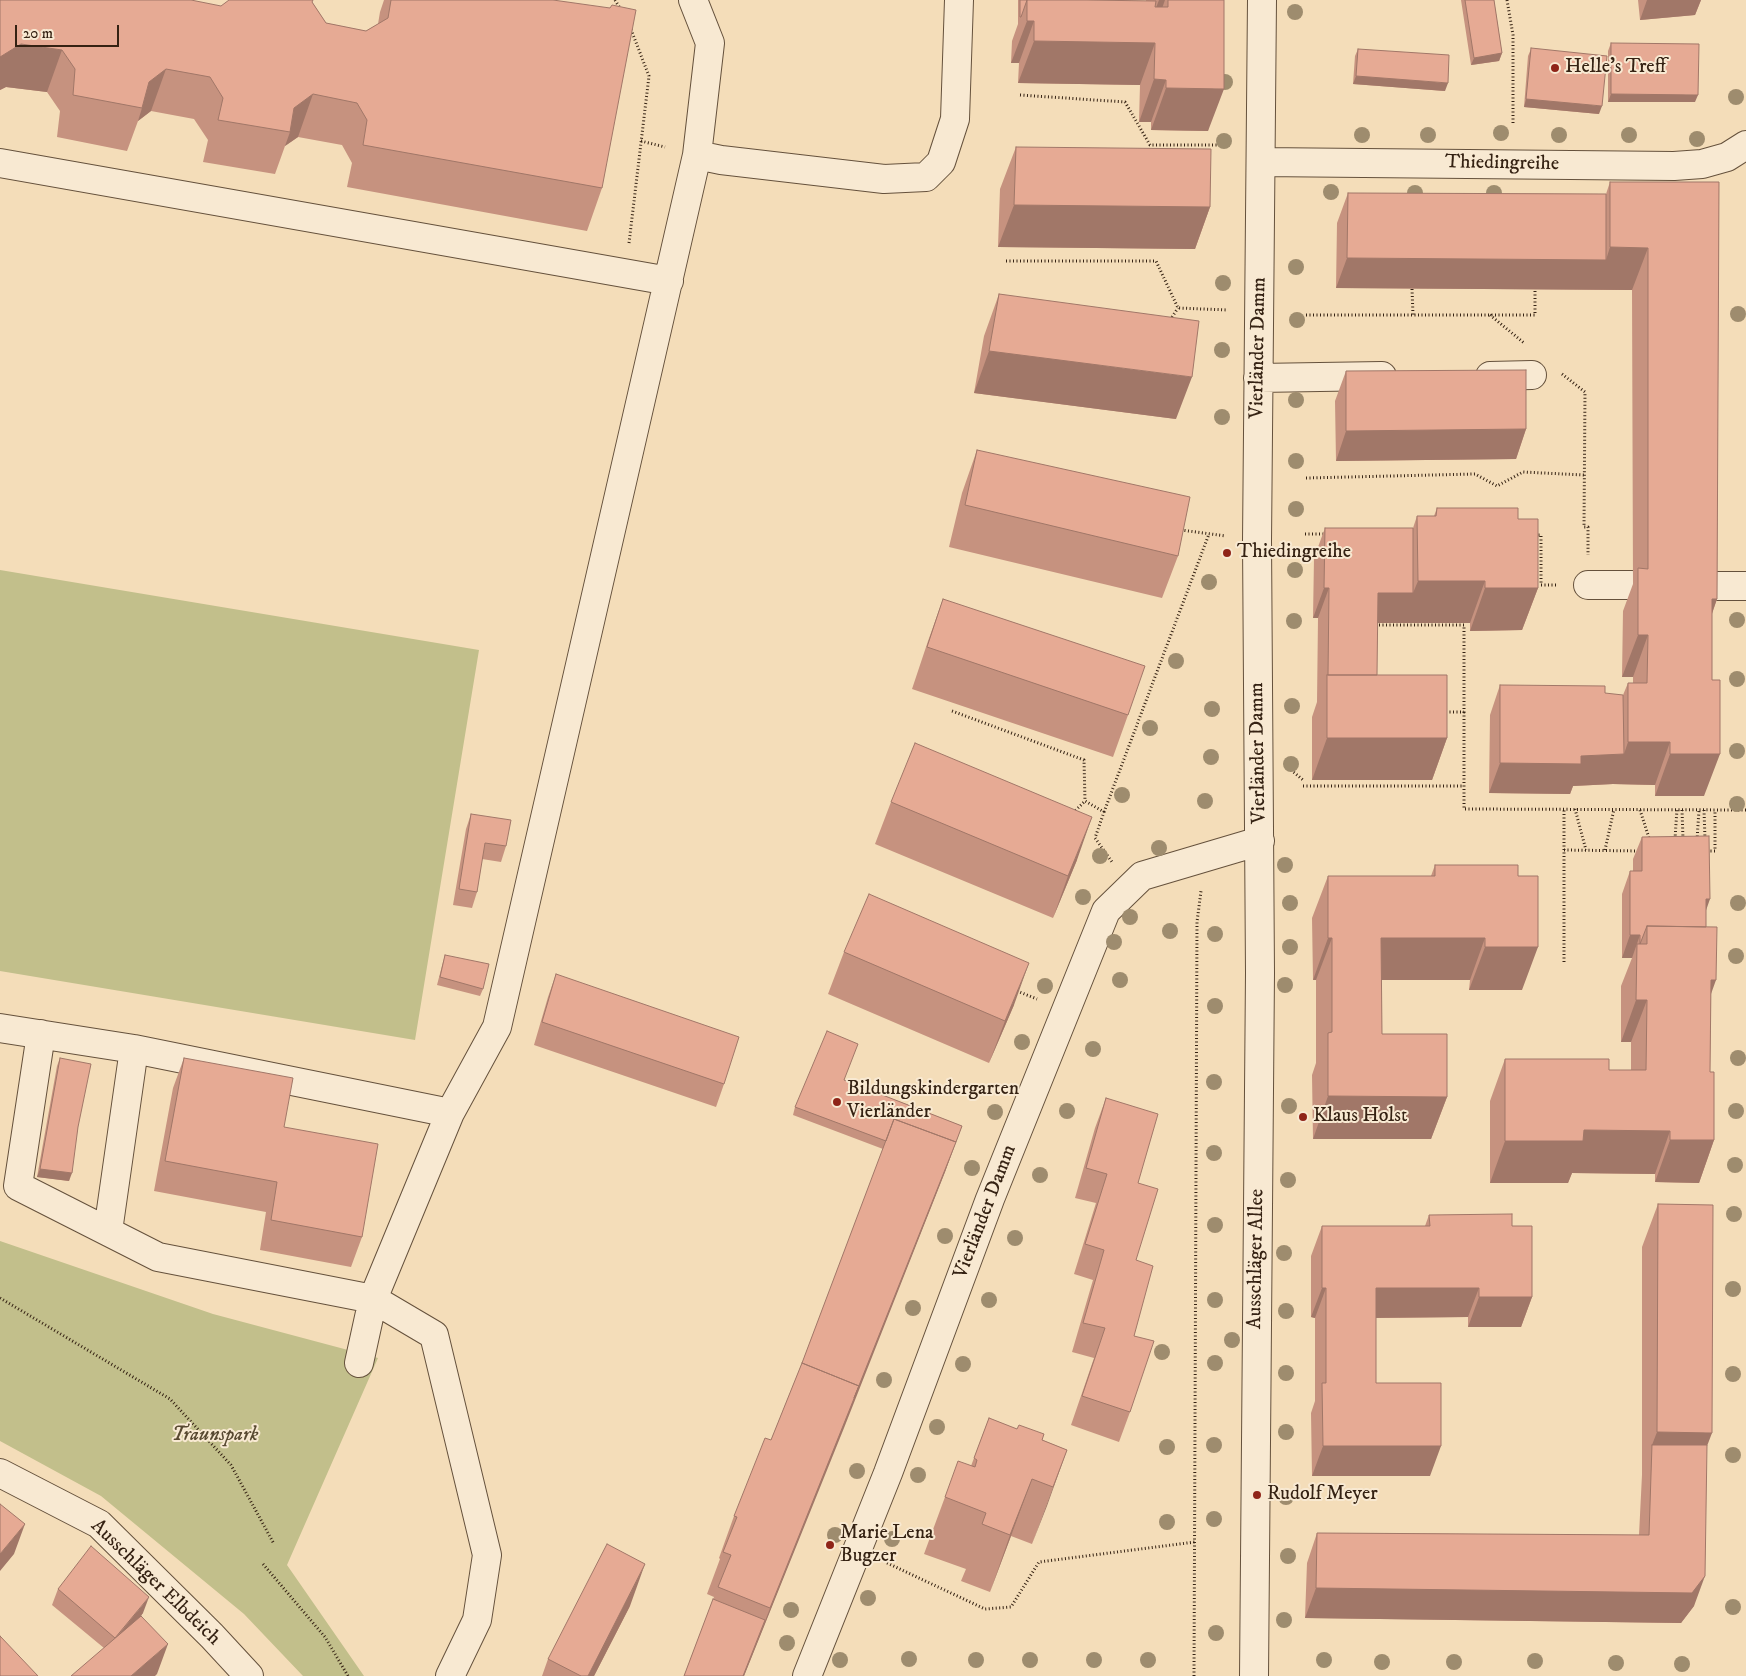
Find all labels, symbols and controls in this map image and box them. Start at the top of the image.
scale bar [18,15,121,47]
text: 20 m [23,24,53,43]
place label: Helle's Treff [1565,56,1666,80]
marker: Helle's Treff [1549,62,1561,74]
street label: Thiedingreihe [1445,151,1559,177]
street label: Vierländer Damm [1246,277,1272,419]
place label: Thiedingreihe [1237,541,1351,565]
marker: Thiedingreihe [1221,547,1233,559]
street label: Vierländer Damm [1246,682,1272,824]
place label: Bildungskindergarten Vierländer [847,1078,1019,1125]
marker: Bildungskindergarten Vierländer [831,1096,843,1108]
place label: Klaus Holst [1313,1105,1407,1129]
marker: Klaus Holst [1297,1111,1309,1123]
street label: Vierländer Damm [949,1142,1023,1282]
street label: Ausschläger Allee [1244,1189,1270,1329]
park label: Traunspark [172,1424,258,1448]
place label: Rudolf Meyer [1267,1483,1378,1507]
marker: Rudolf Meyer [1251,1489,1263,1501]
street label: Ausschläger Elbdeich [85,1515,225,1651]
place label: Marie Lena Bugzer [840,1522,934,1569]
marker: Marie Lena Bugzer [824,1539,836,1551]

